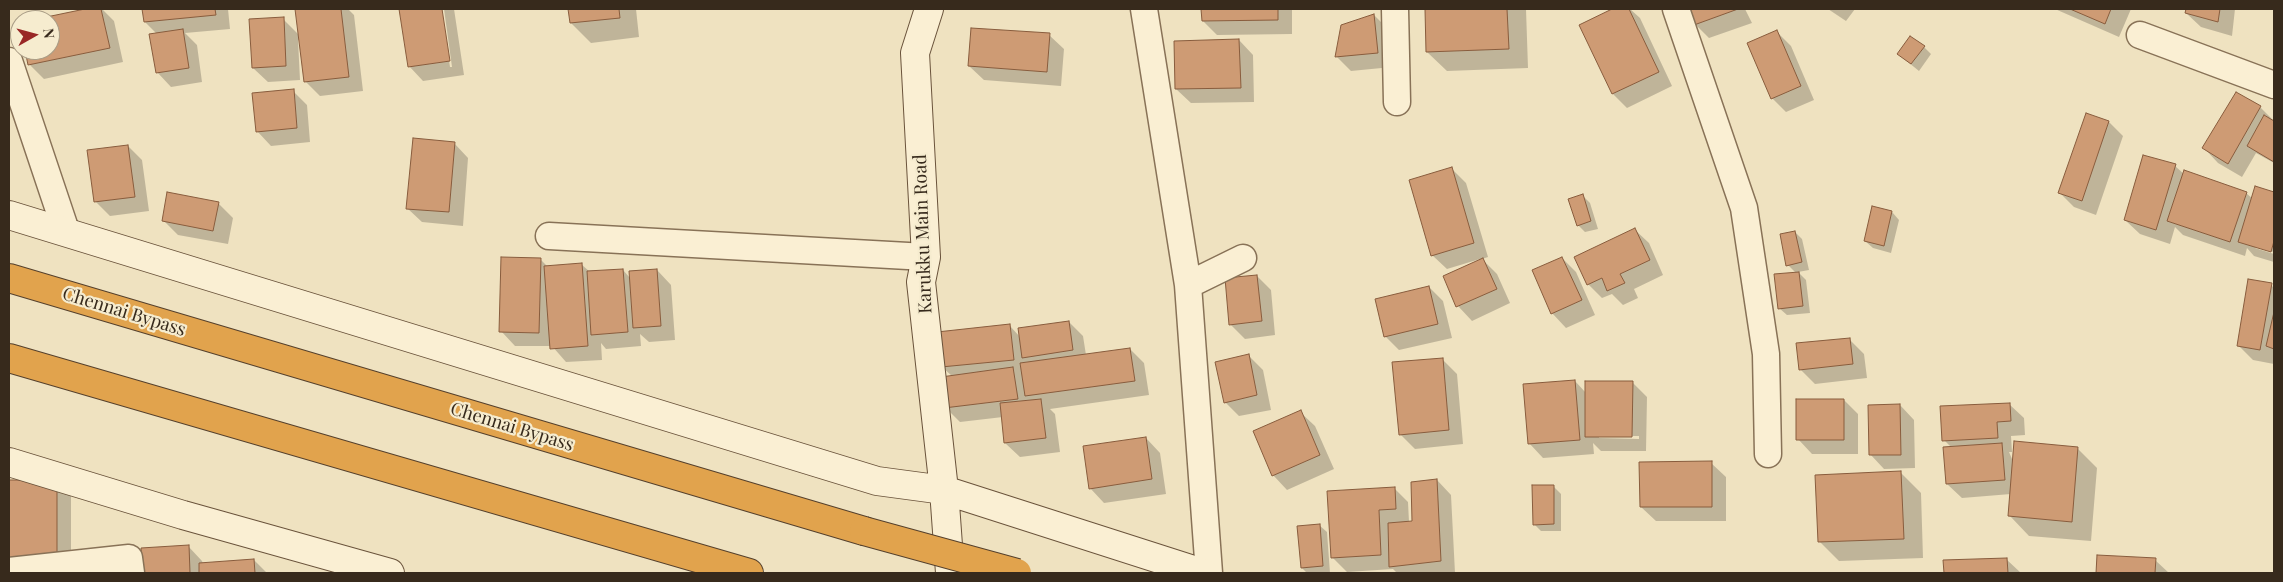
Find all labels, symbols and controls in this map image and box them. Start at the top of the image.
north arrow [10,10,60,60]
text: N [39,27,59,39]
street label: Karukku Main Road [909,154,937,314]
street label: Chennai Bypass [60,283,188,341]
street label: Chennai Bypass [448,398,576,456]

